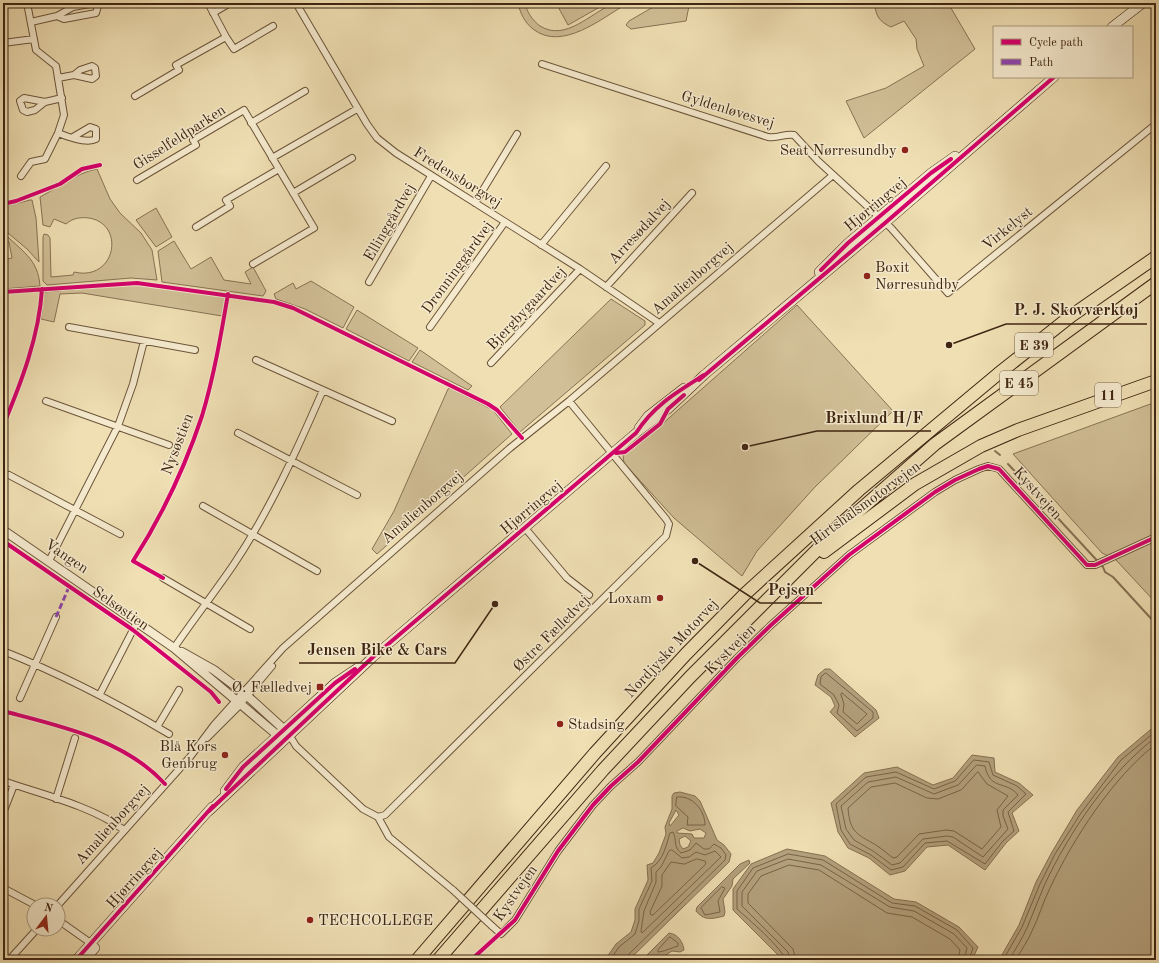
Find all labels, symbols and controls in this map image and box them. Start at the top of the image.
legend [993,26,1133,78]
text: Cycle path [1029,37,1084,49]
text: Path [1029,57,1054,69]
street label: Gyldenløvesvej [679,89,776,132]
street label: Gisselfeldparken [131,103,229,174]
place label: Seat Nørresundby [780,144,897,159]
street label: Fredensborgvej [410,145,504,211]
marker: Seat Nørresundby [900,145,910,155]
street label: Hjørringvej [842,175,910,235]
street label: Ellinggårdvej [362,181,419,264]
street label: Arresødalvej [606,197,674,267]
street label: Virkelyst [980,205,1036,254]
street label: Dronninggårdvej [420,219,497,317]
street label: Amalienborgvej [650,240,736,318]
place label: Boxit Nørresundby [875,261,959,293]
street label: Bjergbygaardvej [485,265,569,354]
marker: Boxit Nørresundby [862,271,872,281]
callout: P. J. Skovværktøj [1006,296,1147,324]
text: P. J. Skovværktøj [1014,303,1138,319]
road number: E 39 [1015,333,1053,357]
road number: E 45 [1000,371,1038,395]
road number: 11 [1095,383,1121,407]
callout: Brixlund H/F [817,403,931,431]
text: Brixlund H/F [825,411,923,427]
street label: Nysøstien [160,412,197,477]
street label: Hirtshalsmotorvejen [808,459,924,549]
street label: Kystvejen [1010,465,1064,523]
street label: Amalienborgvej [380,469,466,547]
street label: Hjørringvej [498,478,566,538]
street label: Vangen [42,537,91,577]
callout: Pejsen [760,575,822,603]
text: Pejsen [768,583,814,599]
street label: Selsøstien [89,584,151,634]
place label: Loxam [608,592,652,607]
street label: Østre Fælledvej [511,593,593,675]
marker: Loxam [655,593,665,603]
street label: Nordjyske Motorvej [623,597,722,701]
street label: Kystvejen [703,622,759,678]
callout: Jensen Bike & Cars [299,635,455,663]
text: Jensen Bike & Cars [307,643,447,659]
place label: Ø. Fælledvej [232,681,312,696]
marker: Ø. Fælledvej [315,682,325,692]
place label: Stadsing [568,718,625,733]
marker: Stadsing [555,719,565,729]
place label: Blå Kors Genbrug [160,740,217,772]
marker: Blå Kors Genbrug [220,750,230,760]
street label: Amalienborgvej [73,782,153,868]
street label: Hjørringvej [104,846,166,912]
street label: Kystvejen [491,863,541,925]
north arrow [26,897,66,937]
text: N [43,902,54,915]
place label: TECHCOLLEGE [318,914,433,929]
marker: TECHCOLLEGE [305,915,315,925]

